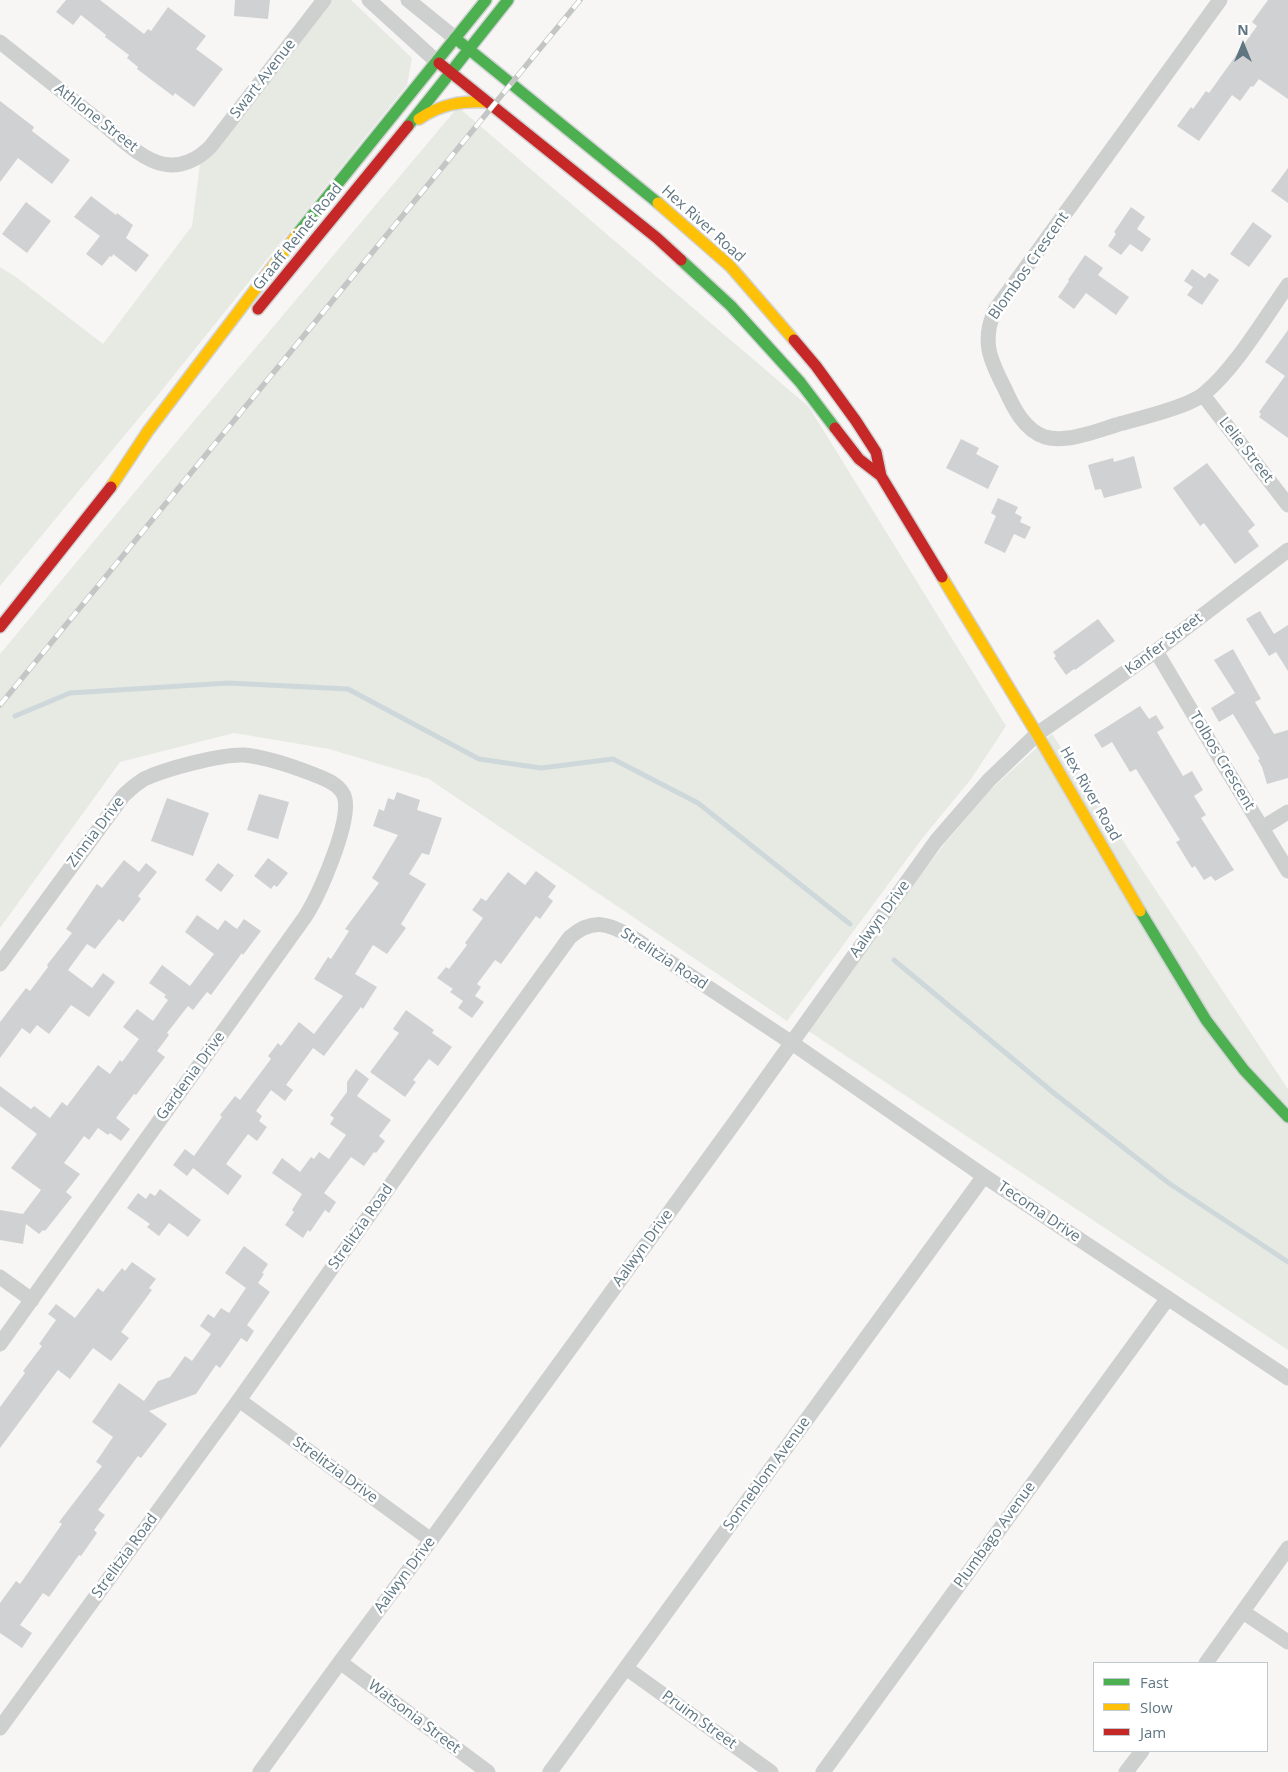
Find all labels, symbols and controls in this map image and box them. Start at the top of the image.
north arrow [1218,20,1268,70]
text: N [1237,20,1249,39]
street label: Swart Avenue [226,36,300,122]
street label: Athlone Street [51,80,141,156]
street label: Graaff Reinet Road [250,180,346,294]
street label: Hex River Road [658,182,748,266]
street label: Blombos Crescent [985,209,1073,323]
street label: Lelie Street [1215,414,1277,486]
street label: Kanfer Street [1122,609,1206,679]
street label: Tolbos Crescent [1186,709,1258,813]
street label: Hex River Road [1056,744,1124,844]
street label: Zinnia Drive [64,793,128,871]
street label: Aalwyn Drive [846,877,914,961]
street label: Strelitzia Road [617,924,711,994]
street label: Gardenia Drive [153,1028,229,1124]
street label: Tecoma Drive [994,1178,1084,1246]
street label: Strelitzia Road [325,1181,397,1273]
street label: Aalwyn Drive [609,1206,677,1290]
street label: Sonneblom Avenue [720,1414,814,1534]
street label: Strelitzia Drive [289,1433,381,1507]
street label: Plumbago Avenue [950,1478,1040,1592]
street label: Strelitzia Road [88,1510,162,1602]
street label: Aalwyn Drive [371,1533,439,1617]
legend [1093,1662,1268,1752]
text: Fast [1140,1672,1169,1692]
street label: Watsonia Street [364,1676,464,1758]
street label: Pruim Street [658,1687,740,1753]
text: Slow [1140,1697,1173,1717]
text: Jam [1140,1722,1166,1742]

